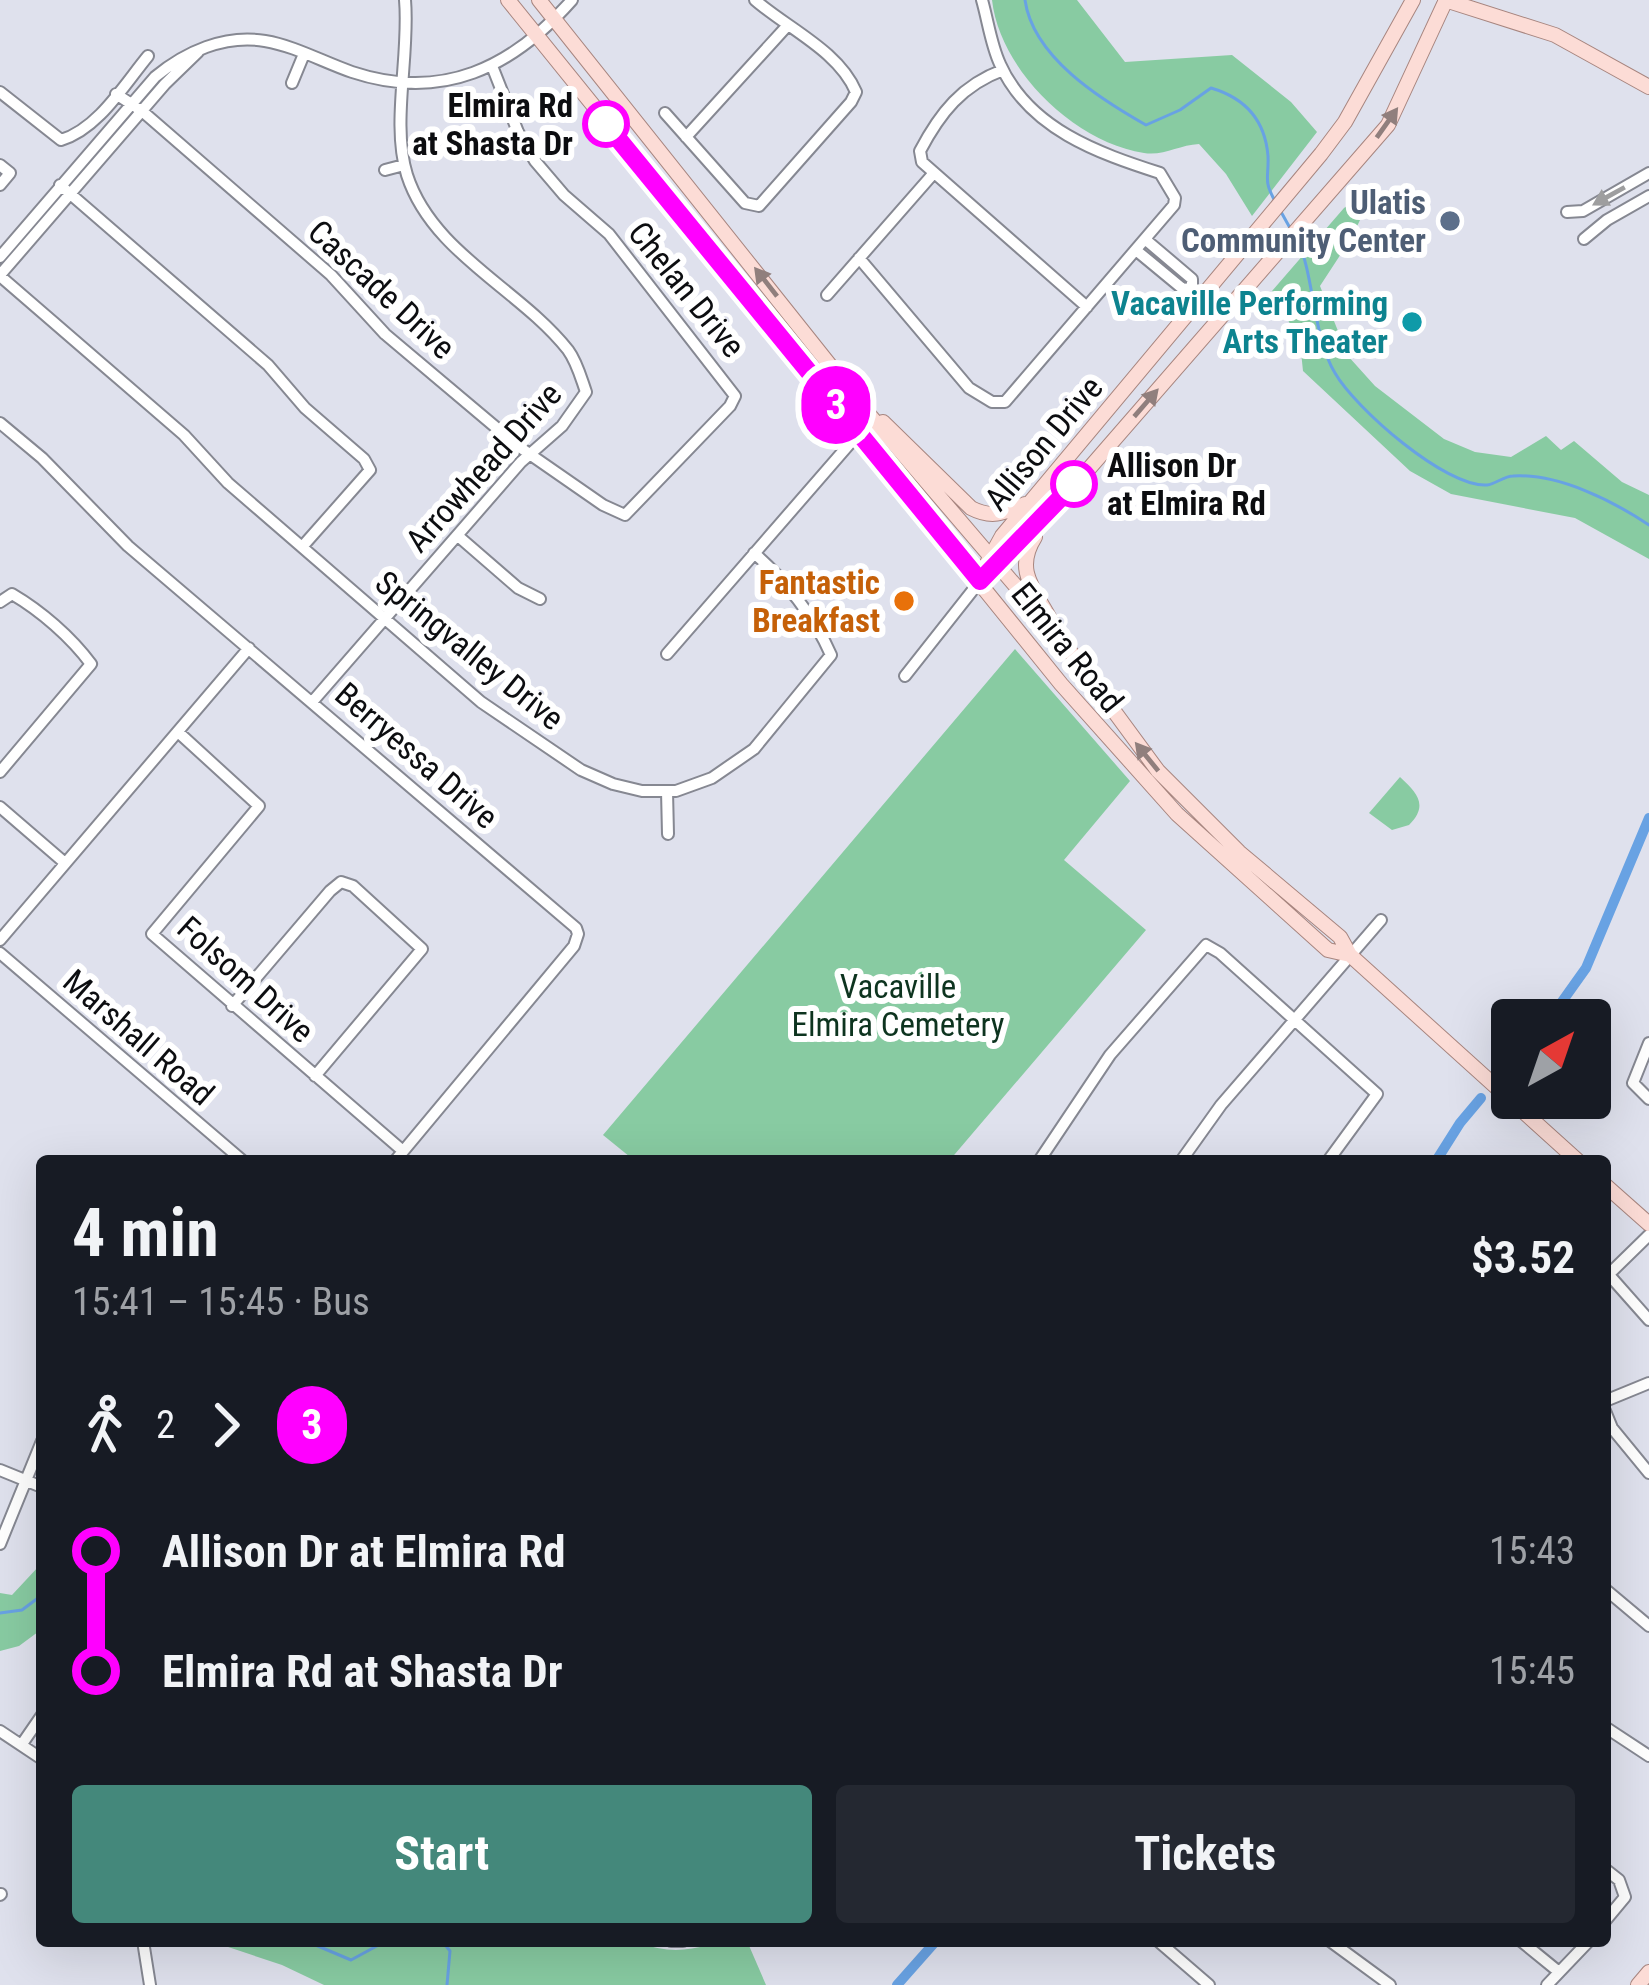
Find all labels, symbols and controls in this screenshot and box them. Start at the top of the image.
place label: Elmira Rd at Shasta Dr [412,86,573,163]
marker: Elmira Rd at Shasta Dr [584,102,628,146]
one-way arrow [1375,107,1398,139]
place label: Ulatis Community Center [1181,183,1426,260]
one-way arrow [1593,185,1626,206]
marker: Ulatis Community Center [1437,208,1463,234]
street label: Cascade Drive [300,212,463,367]
street label: Chelan Drive [620,214,753,365]
one-way arrow [754,267,779,298]
place label: Vacaville Performing Arts Theater [1111,284,1388,361]
marker: Vacaville Performing Arts Theater [1399,309,1425,335]
line badge: 3 [797,366,875,444]
street label: Allison Drive [976,368,1111,518]
street label: Arrowhead Drive [397,375,569,560]
text: 3 [825,380,847,429]
one-way arrow [1132,389,1159,418]
place label: Allison Dr at Elmira Rd [1107,446,1266,523]
marker: Allison Dr at Elmira Rd [1052,462,1096,506]
street label: Springvalley Drive [368,563,572,738]
place label: Fantastic Breakfast [752,563,880,640]
street label: Elmira Road [1004,575,1132,720]
marker: Fantastic Breakfast [891,588,917,614]
street label: Berryessa Drive [328,674,506,836]
one-way arrow [1135,742,1160,773]
street label: Folsom Drive [170,908,322,1051]
street label: Marshall Road [55,961,222,1113]
park label: Vacaville Elmira Cemetery [791,967,1005,1044]
north arrow [1491,999,1611,1119]
map controls [1491,999,1611,1119]
text: 4 min [72,1195,219,1272]
text: $3.52 [1471,1231,1575,1284]
text: 15:41 – 15:45 · Bus [72,1279,370,1325]
icon: walk [72,1392,138,1458]
icon: forward [193,1392,259,1458]
text: 3 [301,1400,323,1449]
text: 2 [156,1402,175,1448]
text: Allison Dr at Elmira Rd [162,1525,565,1578]
text: 15:43 [1489,1528,1575,1574]
text: Elmira Rd at Shasta Dr [162,1645,563,1698]
text: 15:45 [1489,1648,1575,1694]
button: Start [72,1785,812,1923]
button: Tickets [836,1785,1575,1923]

